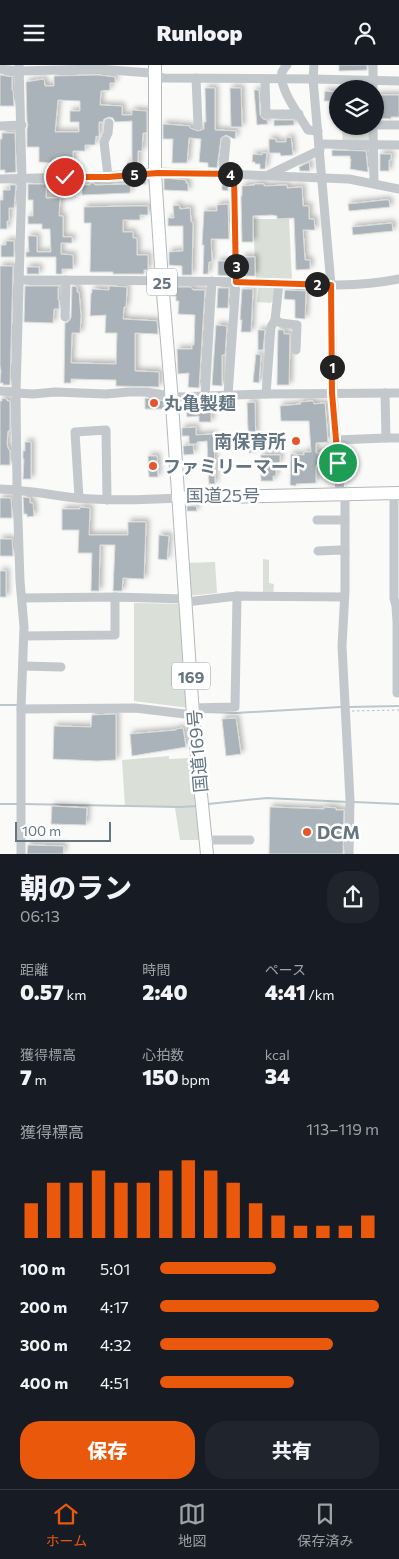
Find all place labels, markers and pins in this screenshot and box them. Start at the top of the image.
pin [44,156,86,198]
pin: 5 [122,161,146,187]
pin: 4 [218,161,242,187]
pin: 3 [224,253,248,279]
pin: 2 [304,271,330,297]
pin: 1 [320,355,344,379]
place label: 丸亀製麺 [164,392,236,414]
marker: 丸亀製麺 [148,397,160,409]
place label: 南保育所 [214,430,286,452]
marker: 南保育所 [290,435,302,447]
pin [317,442,359,484]
place label: ファミリーマート [163,455,307,477]
marker: ファミリーマート [147,460,159,472]
place label: DCM [317,821,360,843]
marker: DCM [301,826,313,838]

